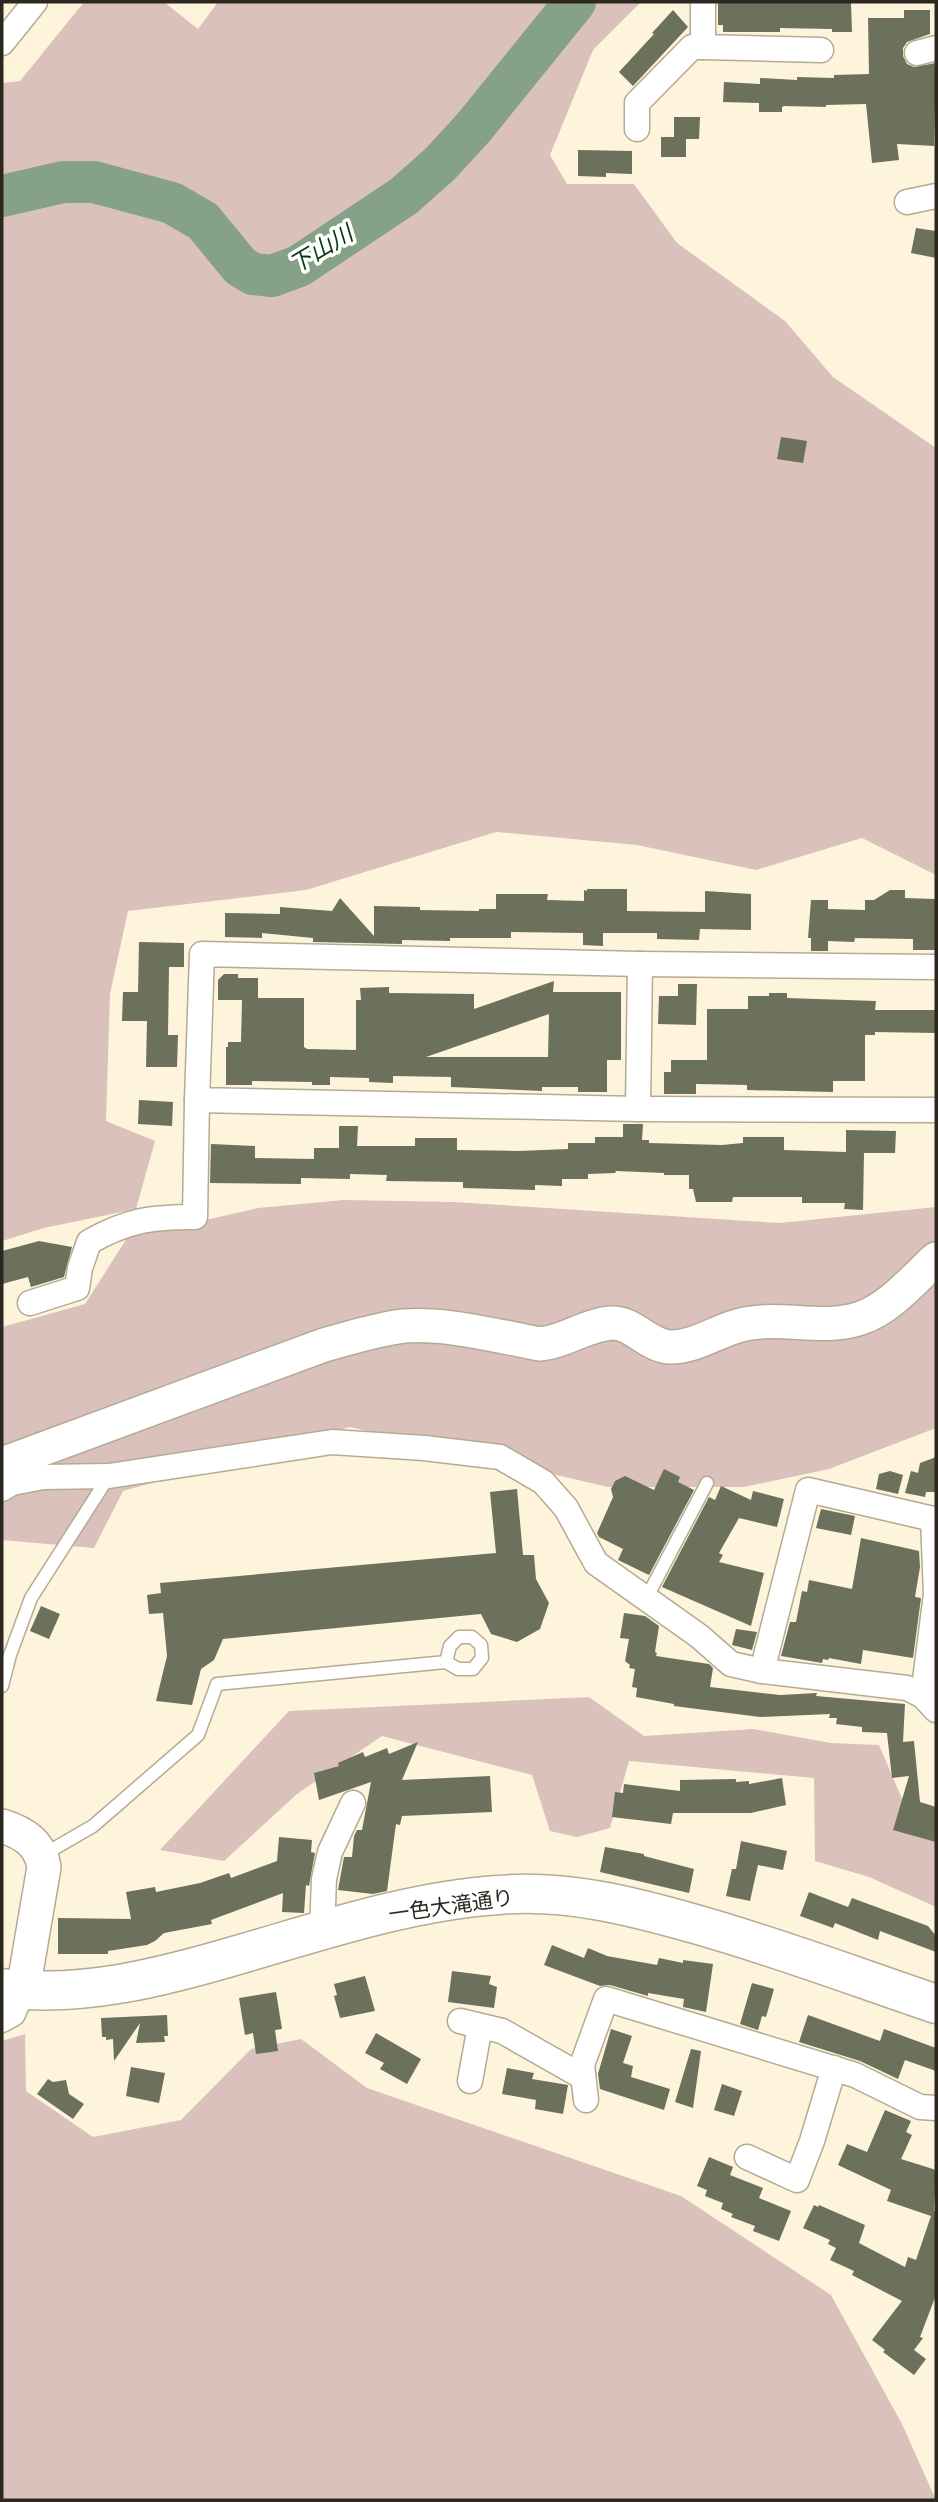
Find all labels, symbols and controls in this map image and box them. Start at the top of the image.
water label: 下山川 [284,217,360,279]
street label: 一色大滝通り [387,1883,515,1928]

